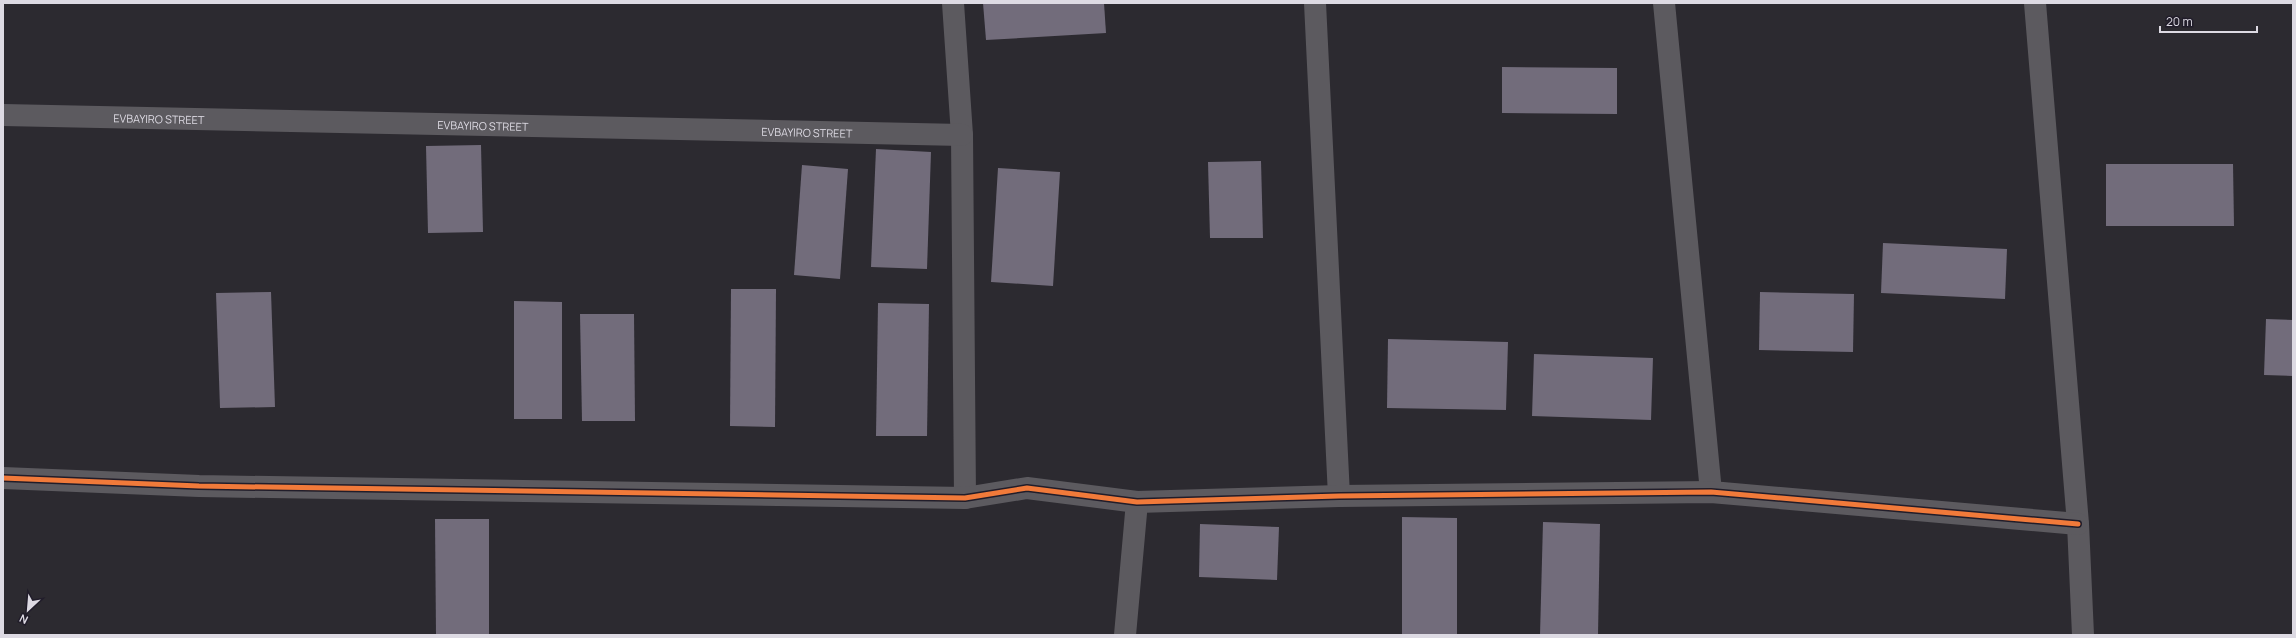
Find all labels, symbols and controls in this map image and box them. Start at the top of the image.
scale bar [2160,8,2257,34]
text: 20 m [2166,13,2193,30]
street label: EVBAYIRO STREET [113,110,205,127]
street label: EVBAYIRO STREET [437,117,529,133]
street label: EVBAYIRO STREET [761,123,853,140]
north arrow [8,590,48,630]
text: N [16,611,30,628]

